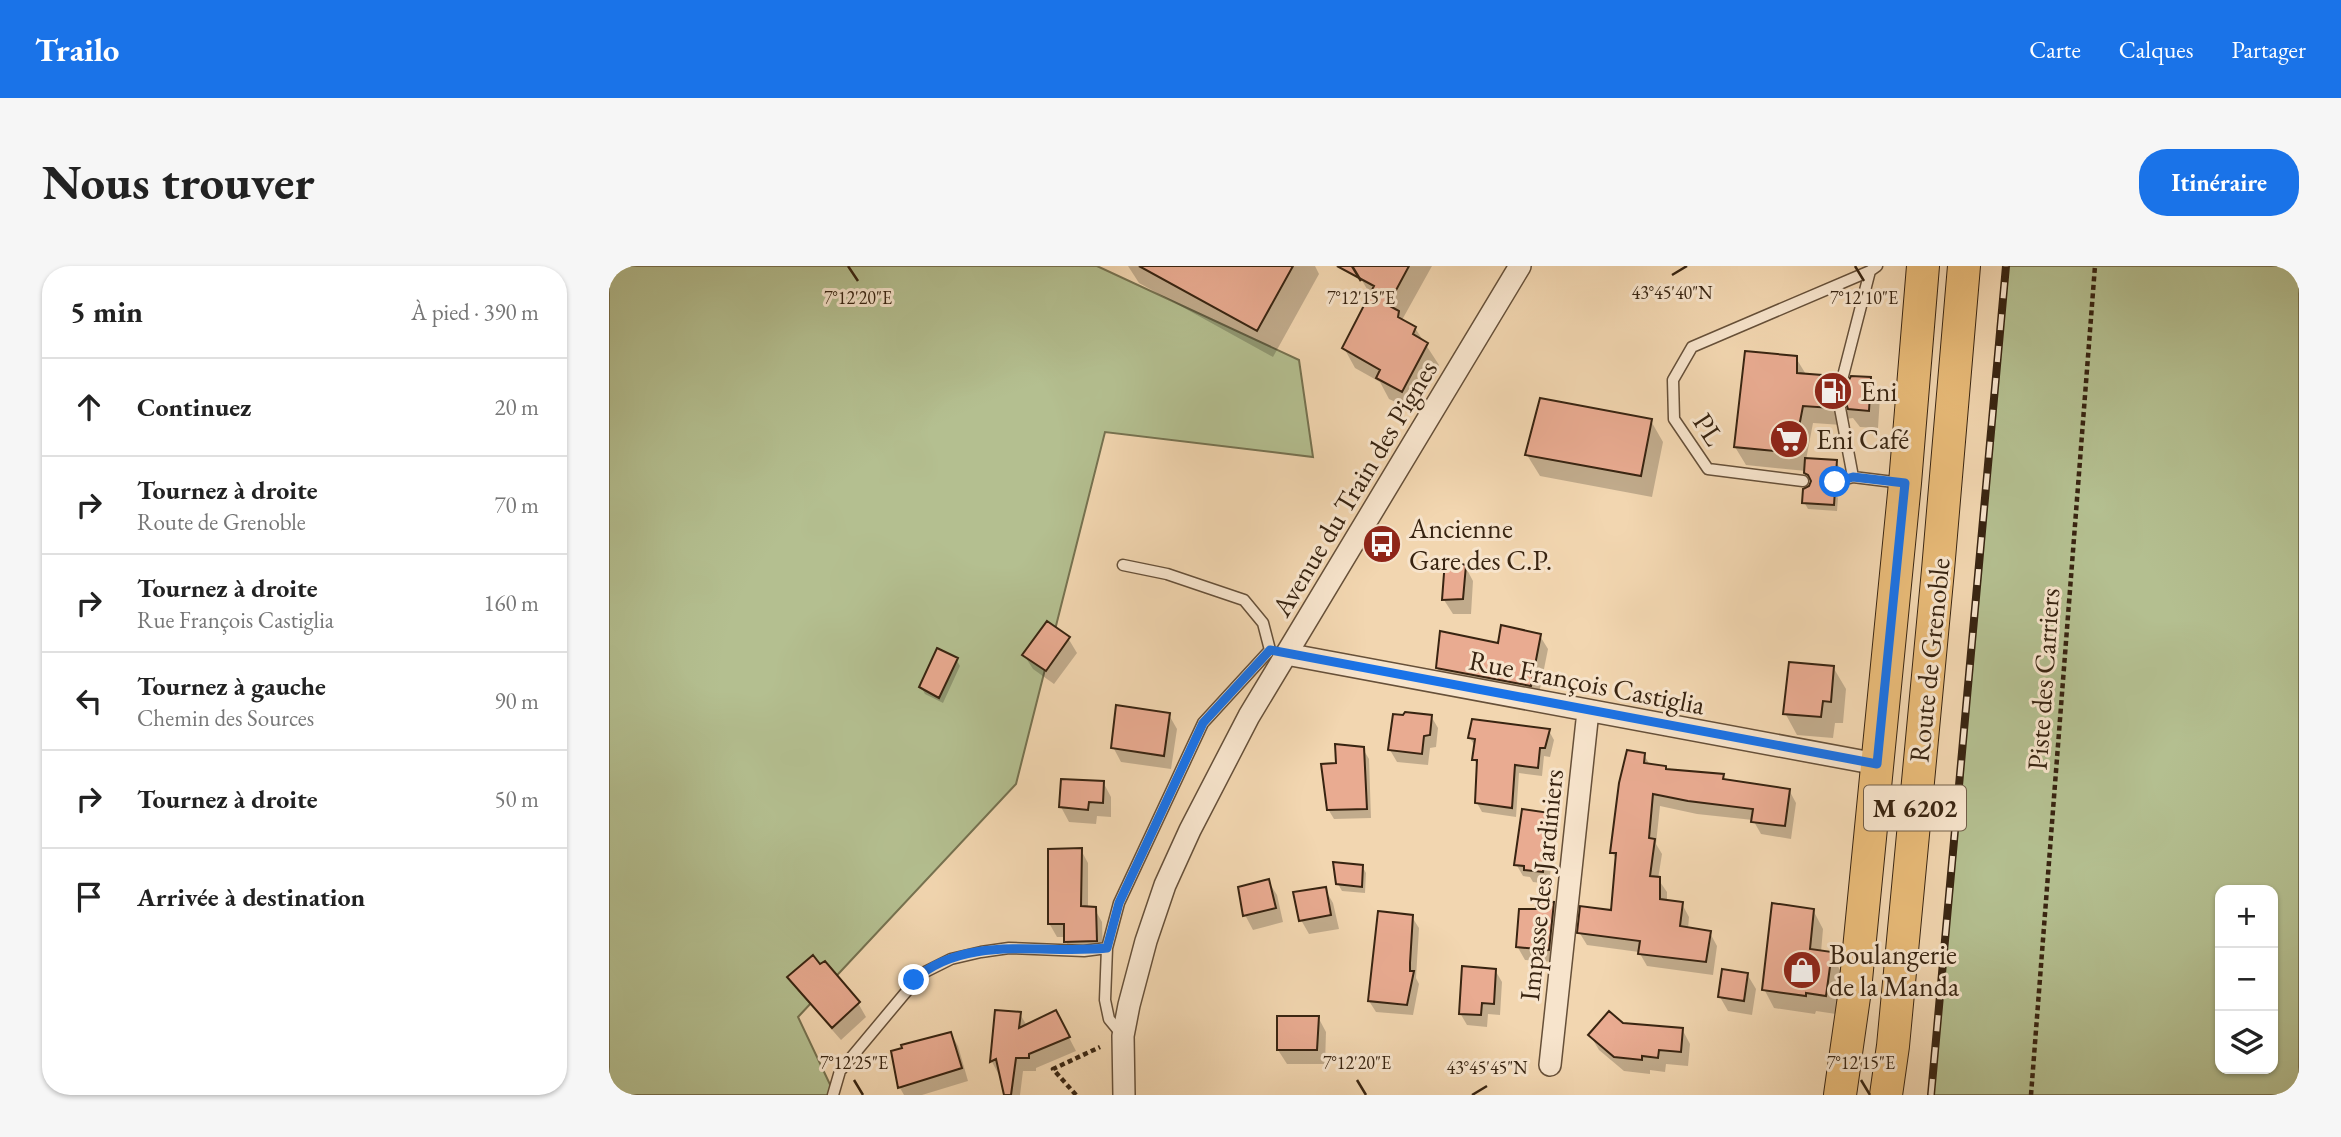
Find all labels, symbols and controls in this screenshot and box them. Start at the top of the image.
text: Trailo [35,28,119,71]
text: Carte [2029,34,2081,65]
text: Calques [2119,34,2193,65]
text: Partager [2231,34,2306,65]
button: Itinéraire [2139,149,2299,216]
text: Nous trouver [42,150,315,214]
text: 43°45'40"N [1632,281,1713,304]
text: 7°12'20"E [824,286,892,309]
text: 7°12'15"E [1327,286,1395,309]
text: 7°12'10"E [1830,286,1898,309]
text: 5 min [70,292,143,331]
text: À pied · 390 m [411,297,539,327]
street label: Avenue du Train des Pignes [1263,353,1445,624]
fuel station icon: Eni [1812,370,1854,412]
place label: Eni [1860,373,1898,409]
icon: ahead [70,388,108,426]
text: Continuez [137,390,251,424]
text: 20 m [494,392,539,422]
street label: PL [1685,406,1733,453]
supermarket icon: Eni Café [1768,418,1810,460]
place label: Eni Café [1816,421,1909,457]
route start [1819,466,1850,497]
text: Tournez à droite [137,473,318,507]
icon: right [70,486,108,524]
text: 70 m [494,490,539,520]
text: Route de Grenoble [137,507,306,537]
place label: Ancienne Gare des C.P. [1408,510,1552,578]
bus stop icon: Ancienne Gare des C.P. [1361,523,1403,565]
street label: Route de Grenoble [1900,556,1958,764]
text: Tournez à droite [137,571,318,605]
icon: right [70,584,108,622]
street label: Piste des Carriers [2019,587,2067,771]
text: 160 m [483,588,539,618]
text: Rue François Castiglia [137,605,334,635]
street label: Rue François Castiglia [1466,641,1709,723]
text: Tournez à gauche [137,669,326,703]
icon: left [70,682,108,720]
text: 90 m [494,686,539,716]
text: Chemin des Sources [137,703,314,733]
street label: Impasse des Jardiniers [1511,767,1571,1003]
icon: right [70,780,108,818]
text: Tournez à droite [137,782,318,816]
text: 50 m [494,784,539,814]
road number: M 6202 [1864,786,1966,830]
icon: arrive [70,878,108,916]
text: Arrivée à destination [137,880,365,914]
map controls [2215,885,2278,1074]
button: + [2215,885,2278,948]
place label: Boulangerie de la Manda [1829,936,1960,1004]
button: − [2215,948,2278,1011]
shop icon: Boulangerie de la Manda [1781,949,1823,991]
route end [898,964,929,995]
button: layers [2215,1011,2278,1074]
text: 7°12'25"E [820,1051,888,1074]
text: 7°12'20"E [1323,1051,1391,1074]
text: 7°12'15"E [1827,1051,1895,1074]
text: 43°45'45"N [1447,1056,1528,1079]

